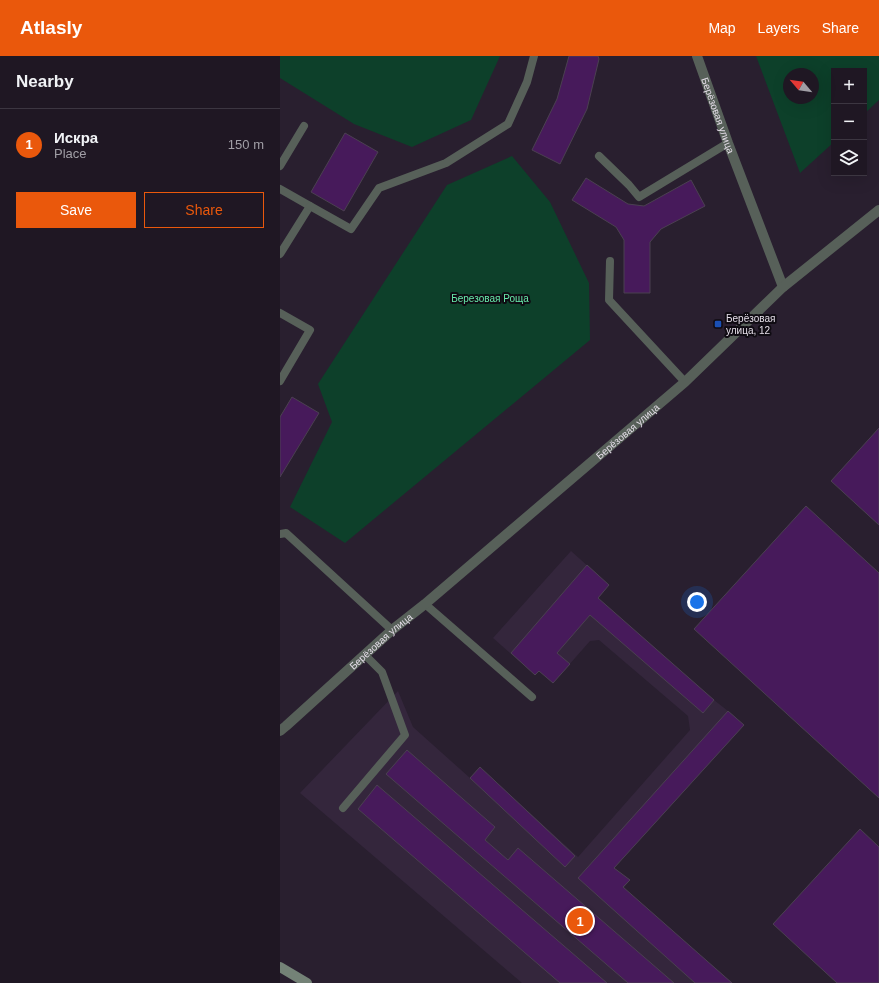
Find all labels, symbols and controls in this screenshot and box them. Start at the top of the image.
text: Atlasly [20,17,82,38]
text: Map [708,20,736,36]
text: Layers [758,20,800,36]
text: Share [822,20,859,36]
north arrow [783,68,819,104]
map controls [831,68,867,176]
button: + [831,68,867,104]
text: Nearby [16,72,74,91]
street label: Берёзовая улица [699,76,737,155]
button: − [831,104,867,140]
text: Искра [54,129,98,146]
text: 1 [25,137,33,152]
text: 150 m [228,137,264,152]
button: layers [831,140,867,176]
text: Place [54,146,87,161]
button: Save [16,192,136,228]
button: Share [144,192,264,228]
park label: Березовая Роща [451,293,529,304]
place label: Берёзовая улица, 12 [726,313,775,336]
marker: Берёзовая улица, 12 [713,319,723,329]
street label: Берёзовая улица [594,401,662,462]
your location [687,592,707,612]
street label: Берёзовая улица [347,611,415,672]
pin: 1 [567,906,593,936]

